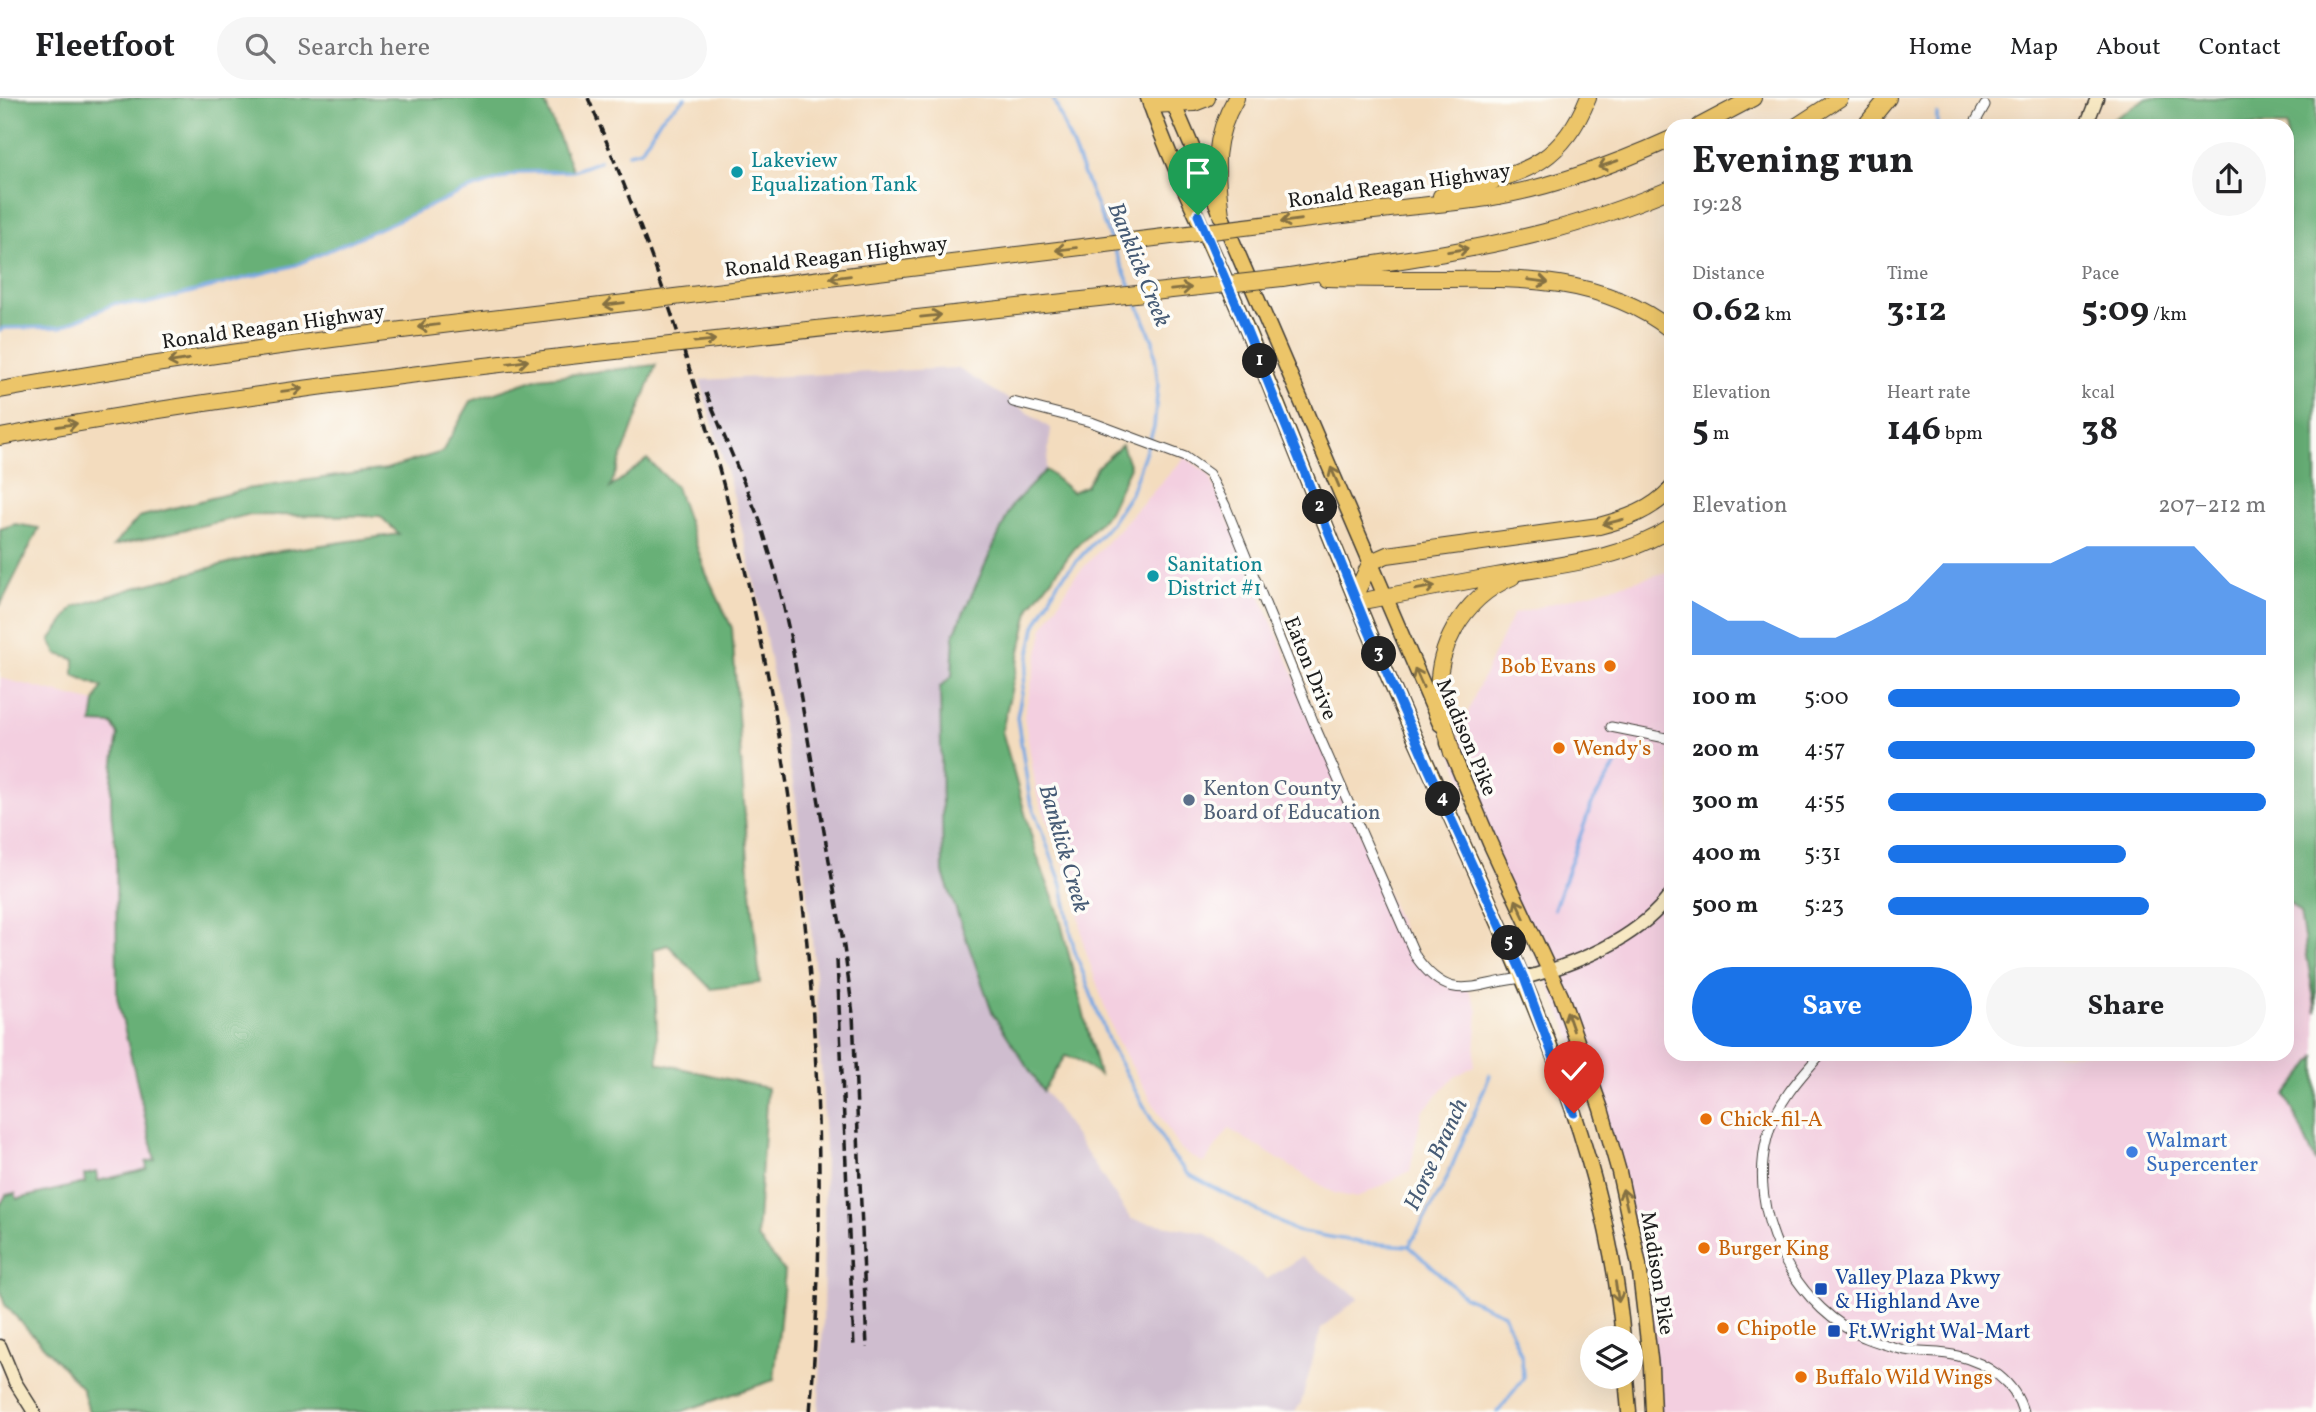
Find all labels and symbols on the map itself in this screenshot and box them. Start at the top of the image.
pin [1168,143,1228,215]
place label: Lakeview Equalization Tank [751,147,918,200]
street label: Ronald Reagan Highway [1286,156,1513,216]
one-way arrow [1597,159,1619,171]
marker: Lakeview Equalization Tank [729,164,745,180]
water label: Banklick Creek [1099,198,1178,332]
one-way arrow [1281,215,1303,228]
street label: Ronald Reagan Highway [723,229,950,286]
one-way arrow [1055,242,1078,255]
one-way arrow [1446,243,1469,256]
one-way arrow [829,270,852,283]
one-way arrow [1526,275,1549,288]
one-way arrow [1169,282,1192,295]
street label: Ronald Reagan Highway [160,297,387,357]
one-way arrow [603,298,626,311]
one-way arrow [919,309,942,322]
one-way arrow [417,320,439,333]
one-way arrow [693,334,715,347]
pin: 1 [1242,344,1278,378]
one-way arrow [167,355,190,368]
one-way arrow [506,355,528,368]
one-way arrow [280,384,303,397]
one-way arrow [55,418,78,431]
one-way arrow [1328,466,1341,488]
pin: 2 [1302,490,1338,524]
one-way arrow [1602,516,1625,529]
place label: Sanitation District #1 [1167,551,1263,604]
marker: Sanitation District #1 [1145,568,1161,584]
one-way arrow [1413,581,1436,594]
street label: Eaton Drive [1276,613,1344,725]
pin: 3 [1362,636,1396,672]
place label: Bob Evans [1501,653,1596,682]
marker: Bob Evans [1602,658,1618,674]
one-way arrow [1412,668,1425,690]
street label: Madison Pike [1428,675,1503,801]
place label: Wendy's [1573,735,1651,764]
marker: Wendy's [1551,740,1567,756]
place label: Kenton County Board of Education [1203,775,1380,828]
water label: Banklick Creek [1030,781,1097,917]
pin: 4 [1426,782,1460,816]
marker: Kenton County Board of Education [1181,792,1197,808]
one-way arrow [1513,899,1526,920]
pin: 5 [1492,926,1526,960]
one-way arrow [1563,1011,1575,1033]
pin [1544,1041,1604,1113]
water label: Horse Branch [1397,1093,1477,1216]
place label: Chick-fil-A [1720,1106,1823,1135]
marker: Chick-fil-A [1698,1111,1714,1127]
place label: Walmart Supercenter [2146,1127,2258,1180]
marker: Walmart Supercenter [2124,1144,2140,1160]
one-way arrow [1618,1188,1631,1211]
street label: Madison Pike [1632,1209,1681,1337]
place label: Burger King [1718,1235,1829,1264]
marker: Burger King [1696,1240,1712,1256]
place label: Valley Plaza Pkwy & Highland Ave [1835,1264,2001,1317]
one-way arrow [1611,1280,1624,1303]
marker: Valley Plaza Pkwy & Highland Ave [1813,1281,1829,1297]
place label: Chipotle [1737,1315,1816,1344]
place label: Ft.Wright Wal-Mart [1848,1318,2030,1347]
marker: Chipotle [1715,1320,1731,1336]
marker: Ft.Wright Wal-Mart [1826,1323,1842,1339]
place label: Buffalo Wild Wings [1815,1364,1993,1393]
marker: Buffalo Wild Wings [1793,1369,1809,1385]

